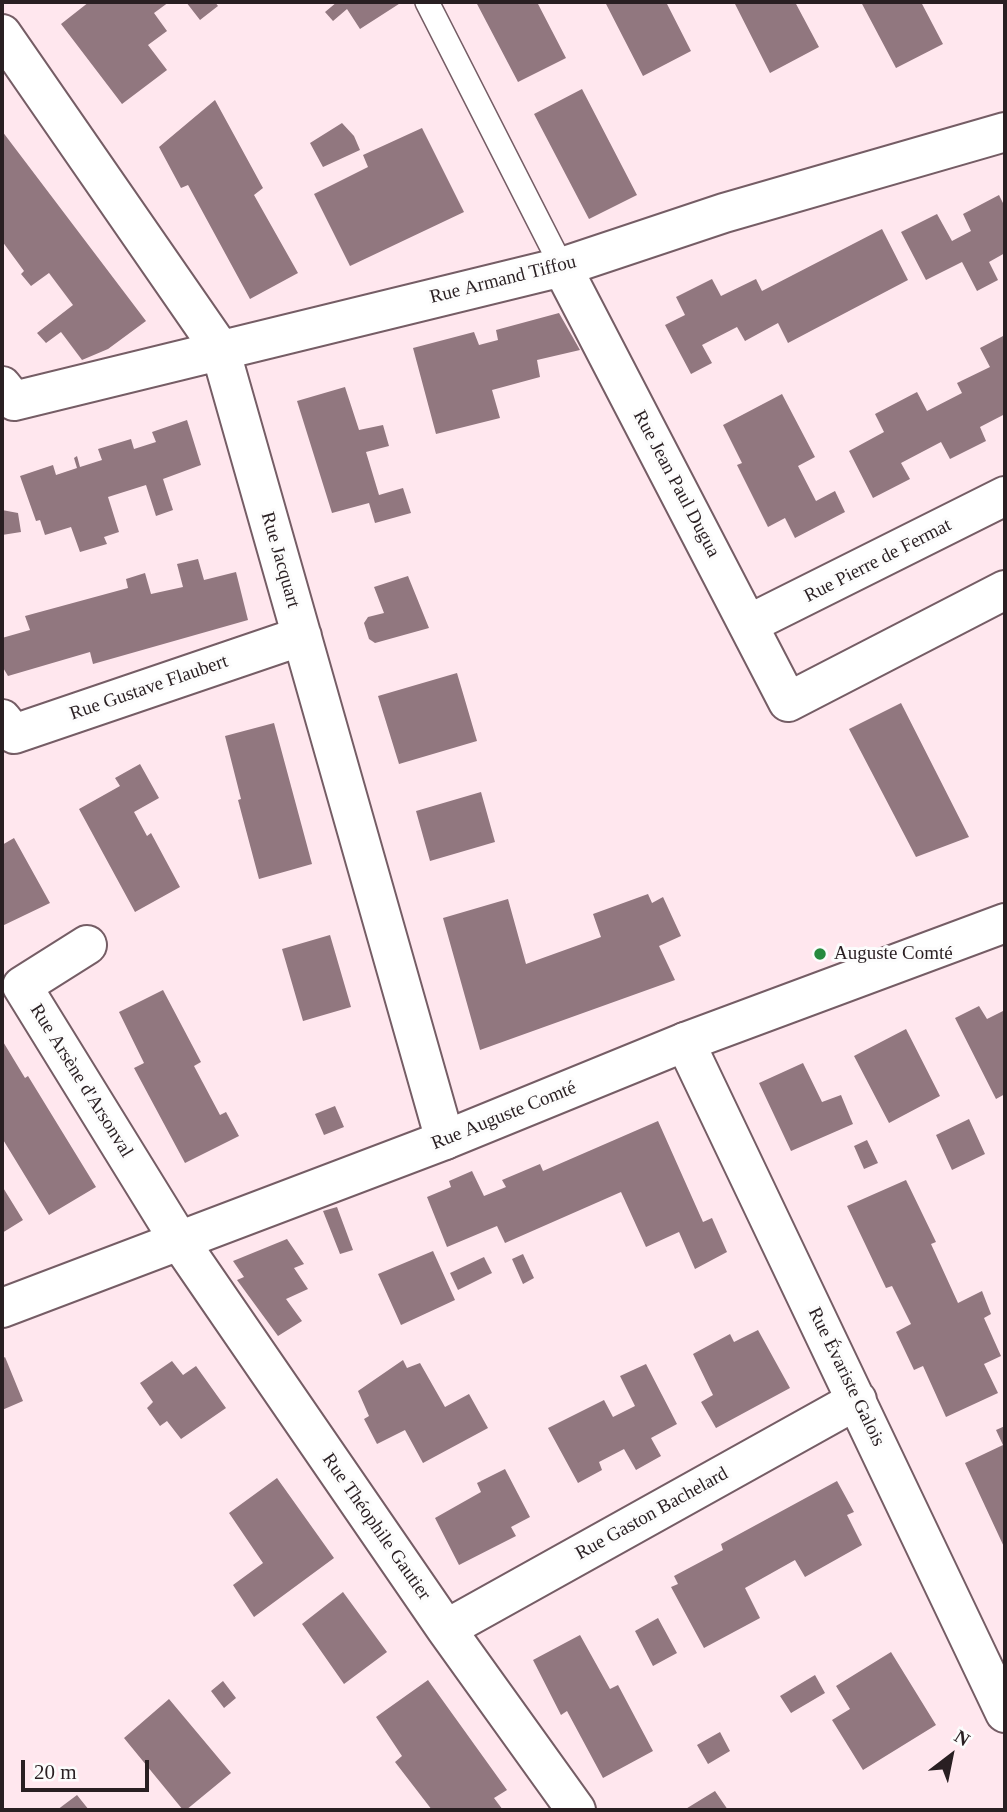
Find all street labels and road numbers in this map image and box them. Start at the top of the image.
street label: Rue Armand Tiffou [428,251,578,309]
street label: Rue Jean Paul Dugua [628,407,724,561]
street label: Rue Jacquart [255,509,305,611]
street label: Rue Pierre de Fermat [801,514,955,608]
street label: Rue Gustave Flaubert [67,650,231,726]
street label: Rue Arsène d'Arsonval [25,1000,137,1162]
street label: Rue Auguste Comté [428,1077,580,1155]
street label: Rue Évariste Galois [802,1304,890,1450]
street label: Rue Théophile Gautier [317,1449,435,1605]
street label: Rue Gaston Bachelard [572,1463,732,1565]

